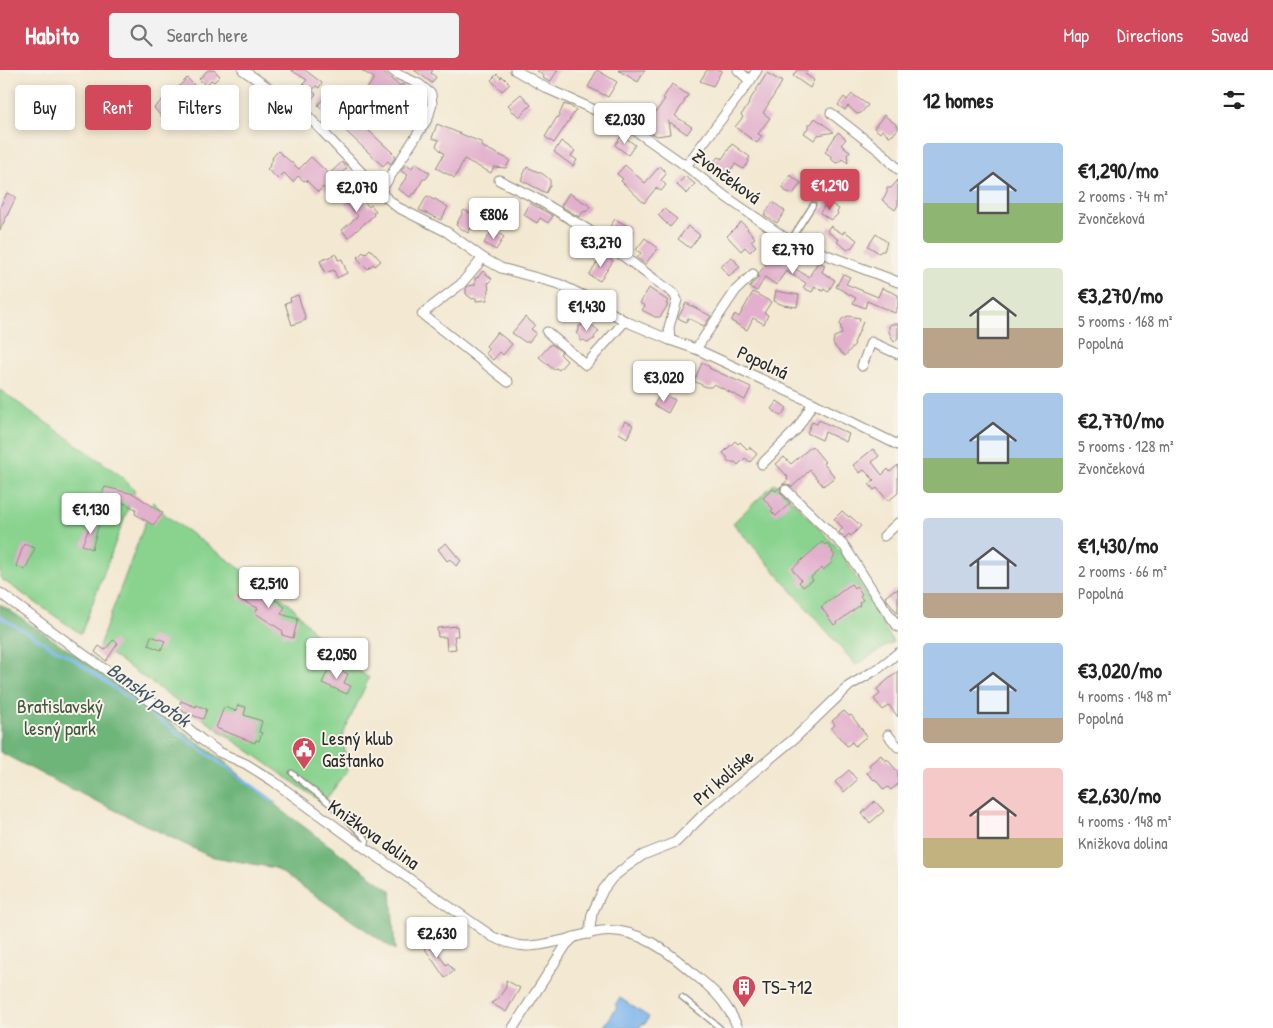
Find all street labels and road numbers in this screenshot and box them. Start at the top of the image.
street label: Zvončeková [687,142,767,210]
street label: Popolná [733,339,793,385]
street label: Pri kolíske [687,743,759,811]
street label: Knižkova dolina [323,793,425,875]

